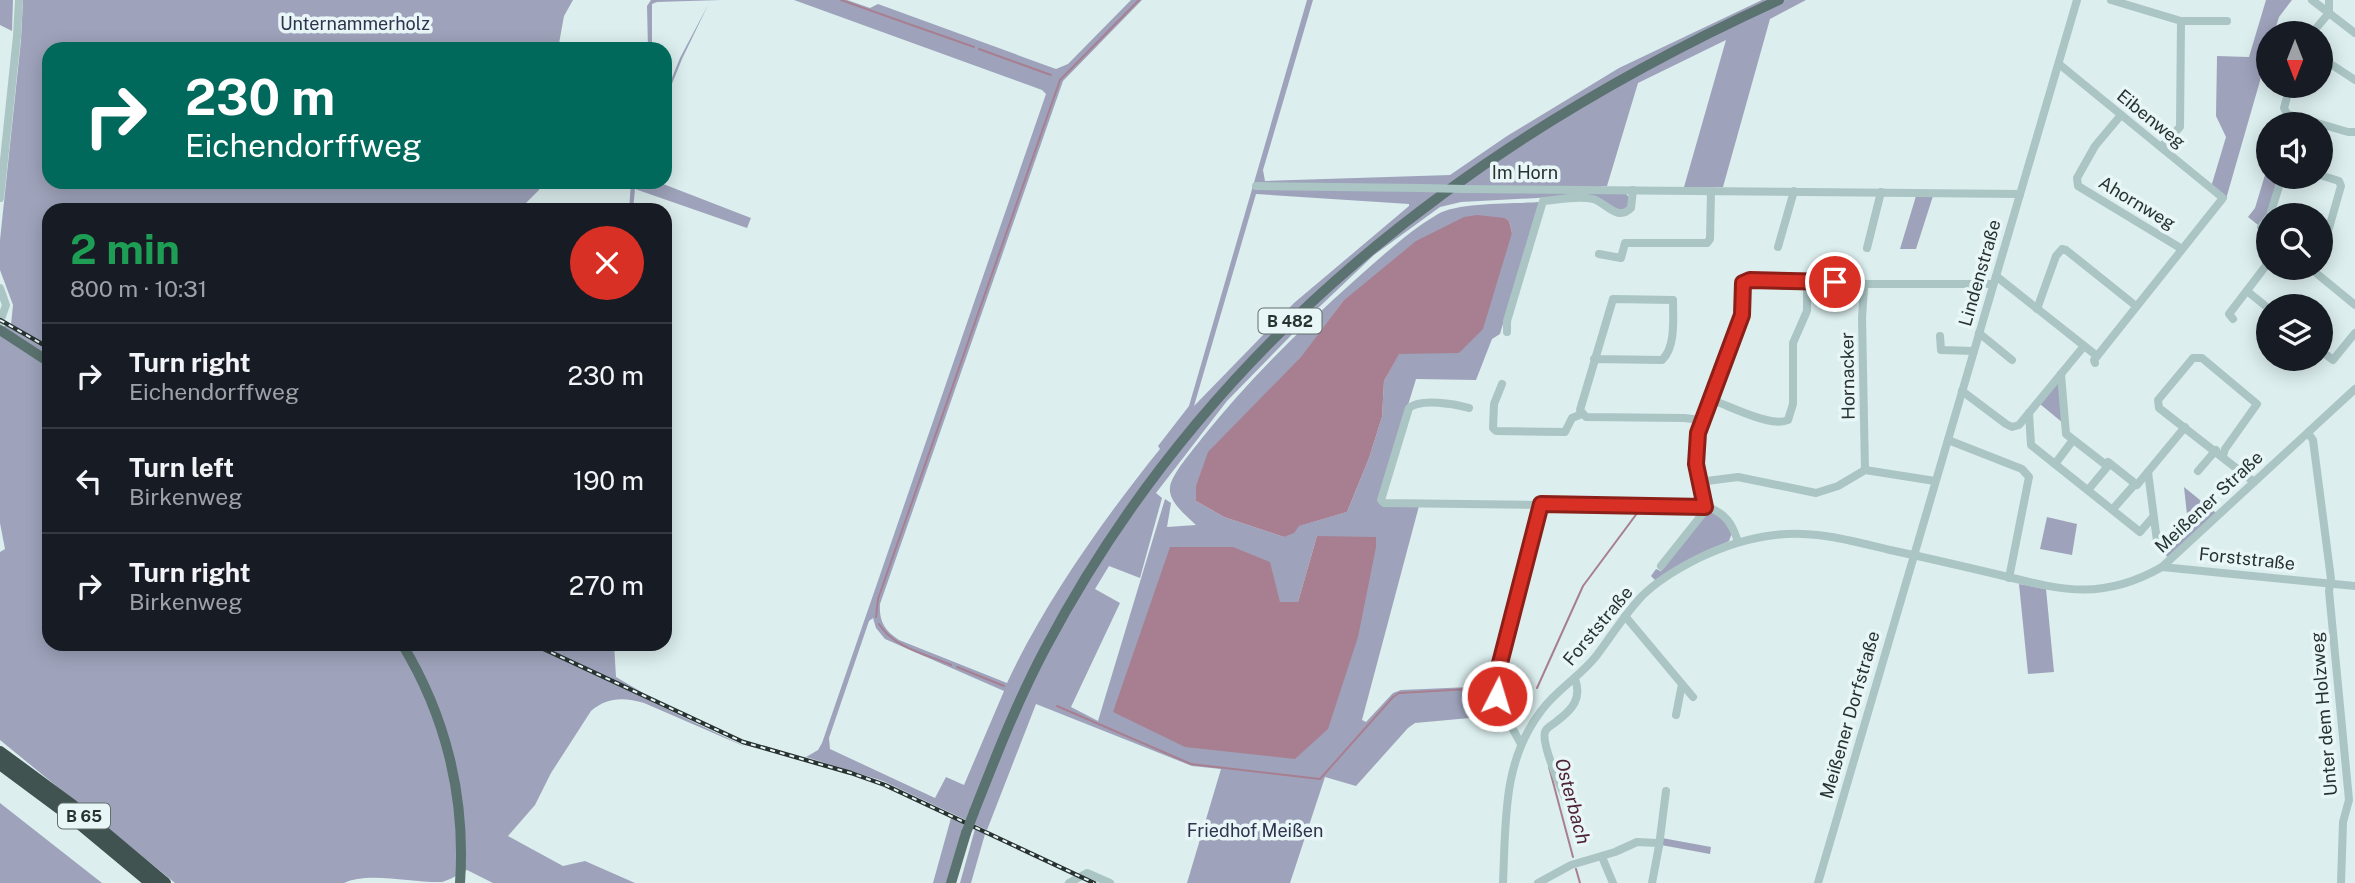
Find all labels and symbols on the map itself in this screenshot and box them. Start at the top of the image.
park label: Unternammerholz [280,13,430,34]
north arrow [2256,21,2333,98]
street label: Eibenweg [2113,85,2190,152]
street label: Im Horn [1492,162,1558,183]
street label: Ahornweg [2095,172,2179,234]
street label: Lindenstraße [1954,217,2005,329]
pin [1805,252,1865,312]
road number: B 482 [1258,308,1322,334]
street label: Hornacker [1836,332,1859,420]
street label: Meißener Straße [2150,446,2267,557]
street label: Forststraße [2198,543,2296,574]
street label: Forststraße [1558,582,1637,670]
street label: Meißener Dorfstraße [1815,629,1884,801]
street label: Unter dem Holzweg [2306,631,2341,797]
position arrow [1460,659,1534,733]
water label: Osterbach [1551,756,1595,846]
road number: B 65 [58,804,110,828]
park label: Friedhof Meißen [1187,820,1323,841]

